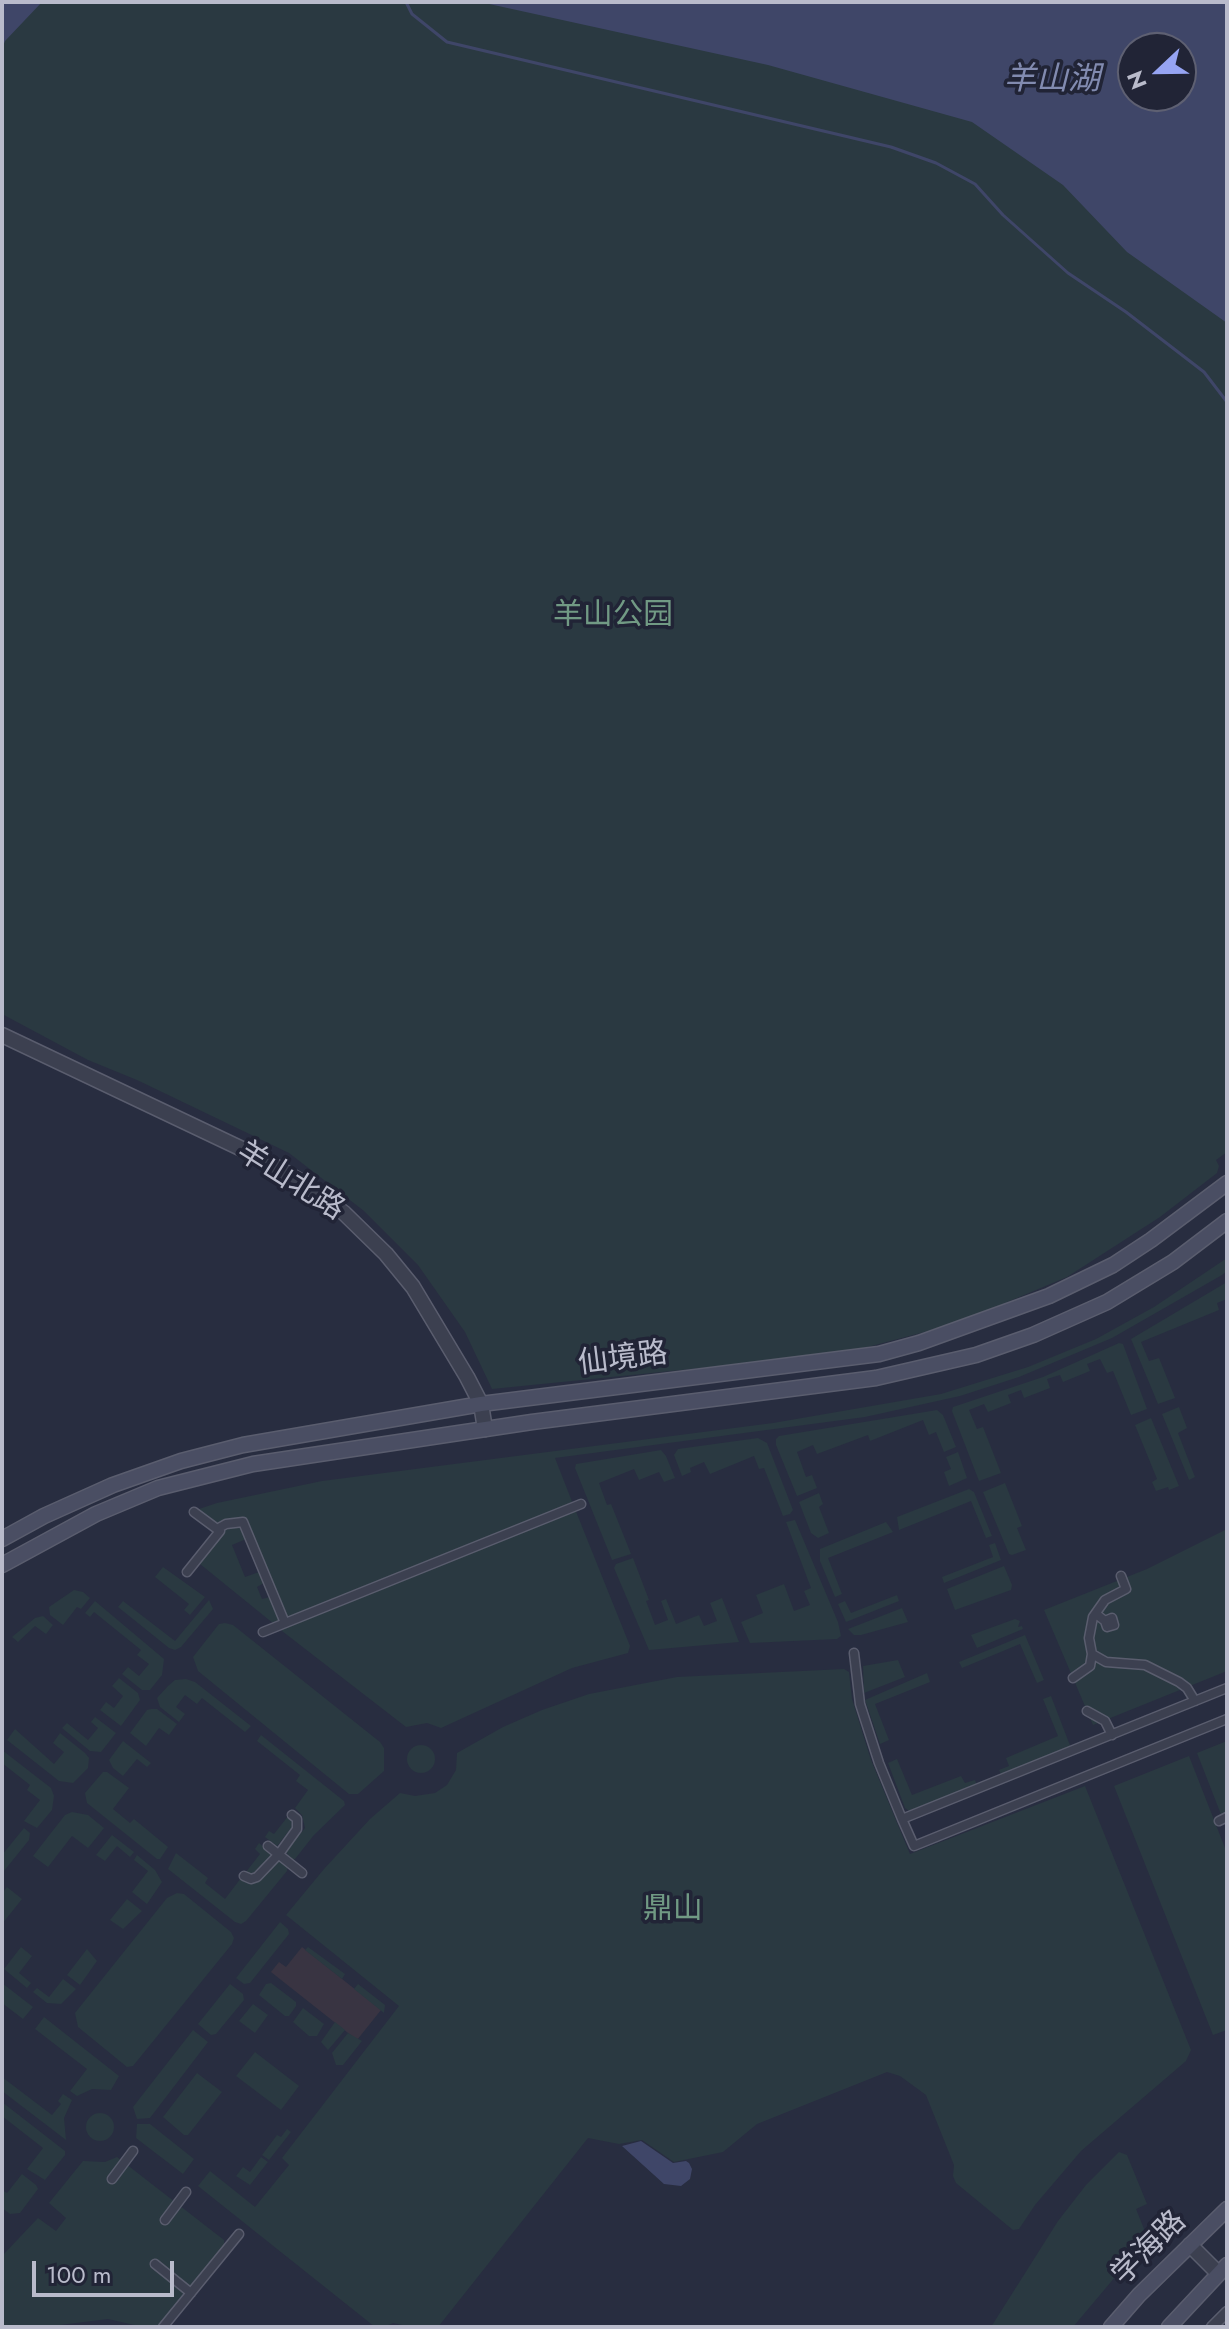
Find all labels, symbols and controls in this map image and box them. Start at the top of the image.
north arrow [1117,32,1197,112]
water label: 羊山湖 [1004,62,1100,100]
text: N [1118,66,1155,94]
park label: 羊山公园 [553,599,673,635]
street label: 羊山北路 [230,1135,350,1229]
street label: 仙境路 [576,1337,670,1383]
park label: 鼎山 [643,1893,703,1929]
street label: 学海路 [1105,2204,1195,2294]
scale bar [36,2245,178,2295]
text: 100 m [46,2257,112,2292]

